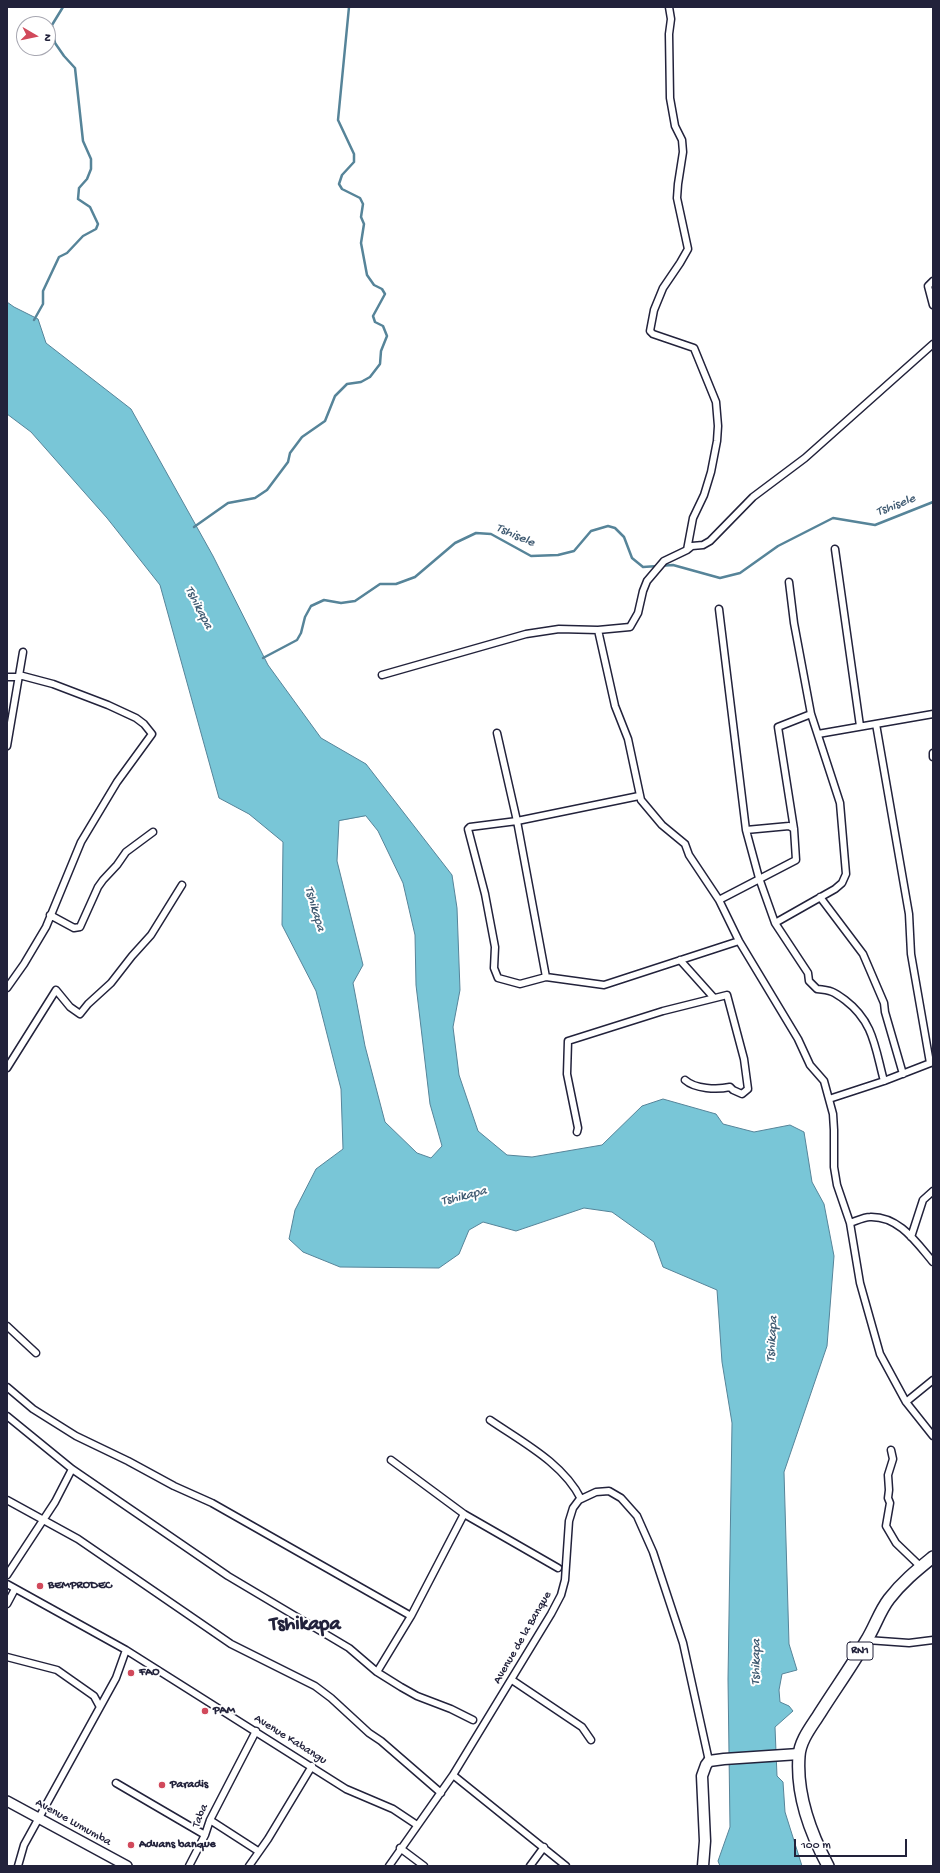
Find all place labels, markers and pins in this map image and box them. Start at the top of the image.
place label: BEMPRODEC [48,1579,112,1593]
marker: BEMPRODEC [35,1581,45,1591]
place label: FAO [139,1666,159,1680]
marker: FAO [126,1668,136,1678]
place label: PAM [213,1704,235,1718]
marker: PAM [200,1706,210,1716]
place label: Paradis [170,1778,208,1792]
marker: Paradis [157,1780,167,1790]
place label: Advans banque [139,1838,216,1852]
marker: Advans banque [126,1840,136,1850]

